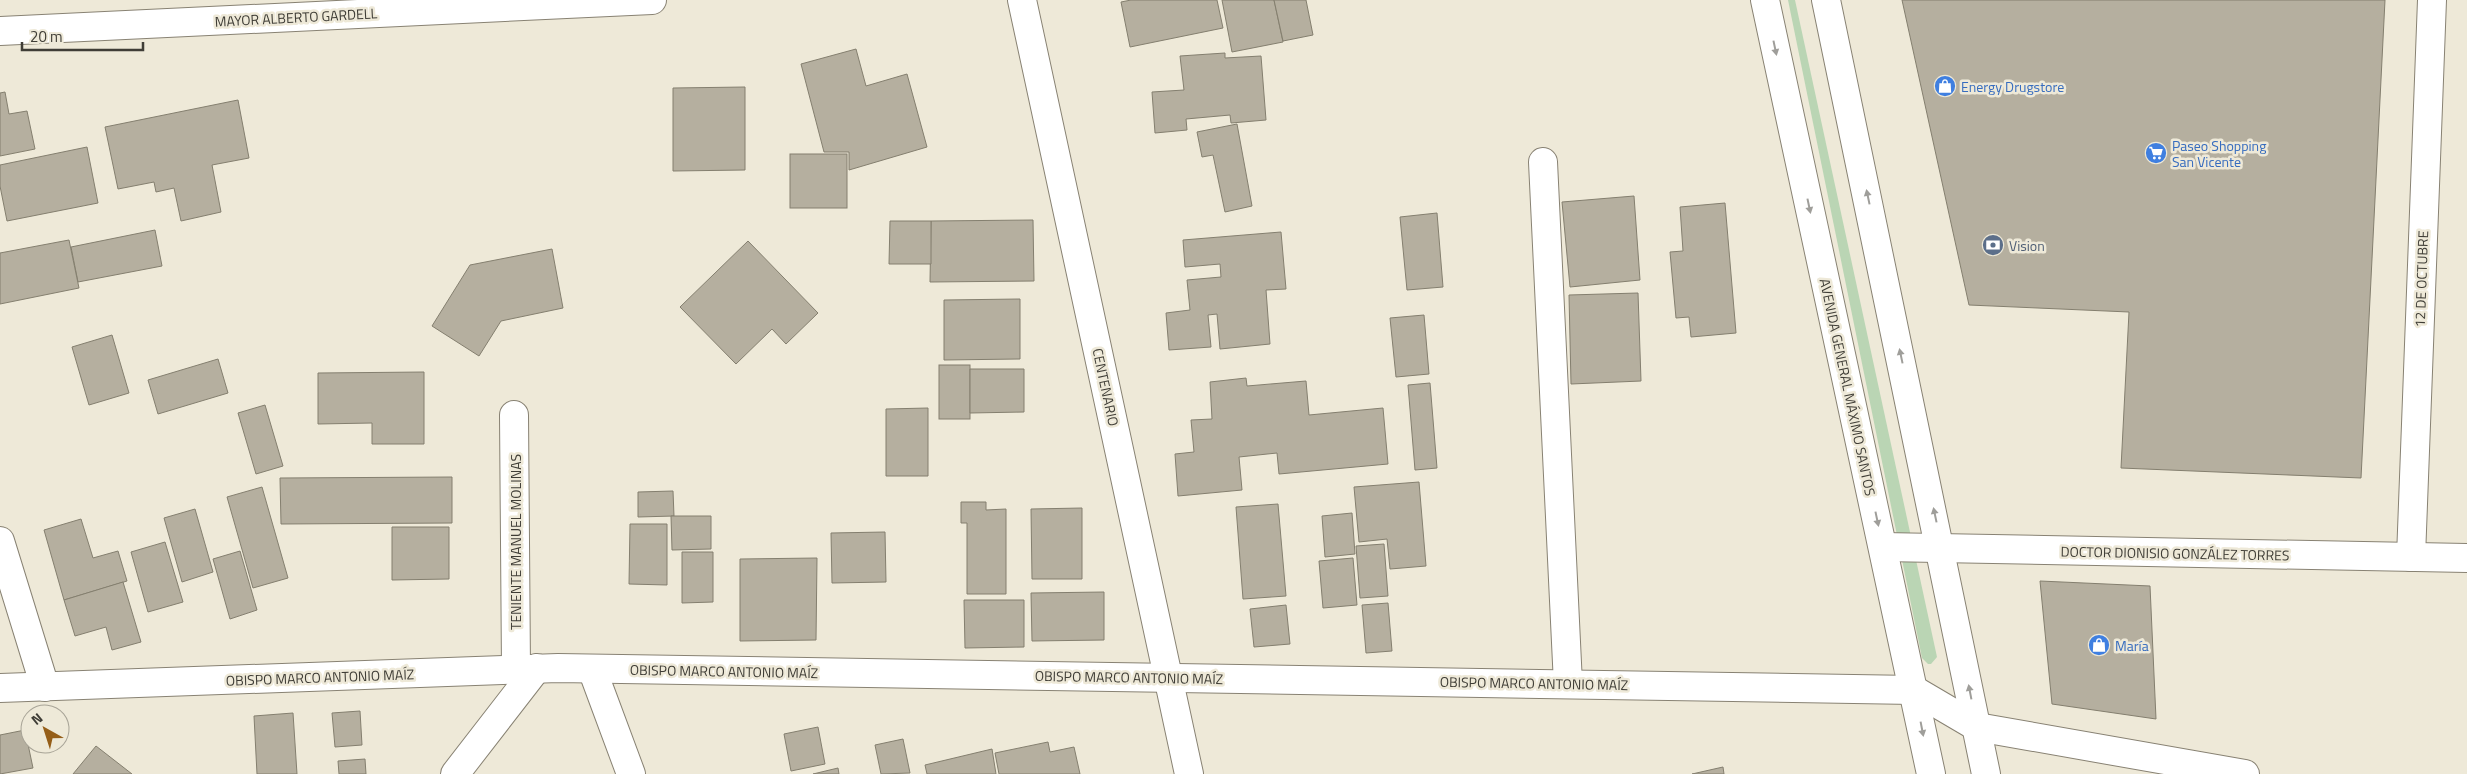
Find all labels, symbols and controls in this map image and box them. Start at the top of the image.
street label: MAYOR ALBERTO GARDELL [214,2,378,32]
scale bar [22,20,144,52]
text: 20 m [30,25,63,48]
one-way arrow [1771,40,1779,55]
shop icon: Energy Drugstore [1933,74,1957,98]
place label: Energy Drugstore [1961,76,2064,97]
place label: Paseo Shopping San Vicente [2172,135,2266,172]
supermarket icon: Paseo Shopping San Vicente [2144,141,2168,165]
one-way arrow [1864,190,1872,205]
one-way arrow [1805,199,1813,214]
street label: 12 DE OCTUBRE [2409,230,2433,328]
bank icon: Vision [1981,233,2005,257]
place label: Vision [2009,235,2045,256]
street label: AVENIDA GENERAL MÁXIMO SANTOS [1815,276,1881,498]
street label: CENTENARIO [1088,346,1124,428]
one-way arrow [1897,349,1905,364]
street label: TENIENTE MANUEL MOLINAS [505,454,526,630]
one-way arrow [1930,507,1938,523]
one-way arrow [1873,512,1881,527]
street label: DOCTOR DIONISIO GONZÁLEZ TORRES [2060,541,2290,565]
shop icon: María [2087,633,2111,657]
place label: María [2115,635,2149,656]
street label: OBISPO MARCO ANTONIO MAÍZ [630,659,818,683]
street label: OBISPO MARCO ANTONIO MAÍZ [225,663,415,691]
street label: OBISPO MARCO ANTONIO MAÍZ [1035,665,1223,689]
street label: OBISPO MARCO ANTONIO MAÍZ [1440,671,1628,695]
one-way arrow [1966,684,1974,699]
north arrow [20,704,70,754]
text: N [26,707,47,730]
one-way arrow [1918,722,1926,737]

